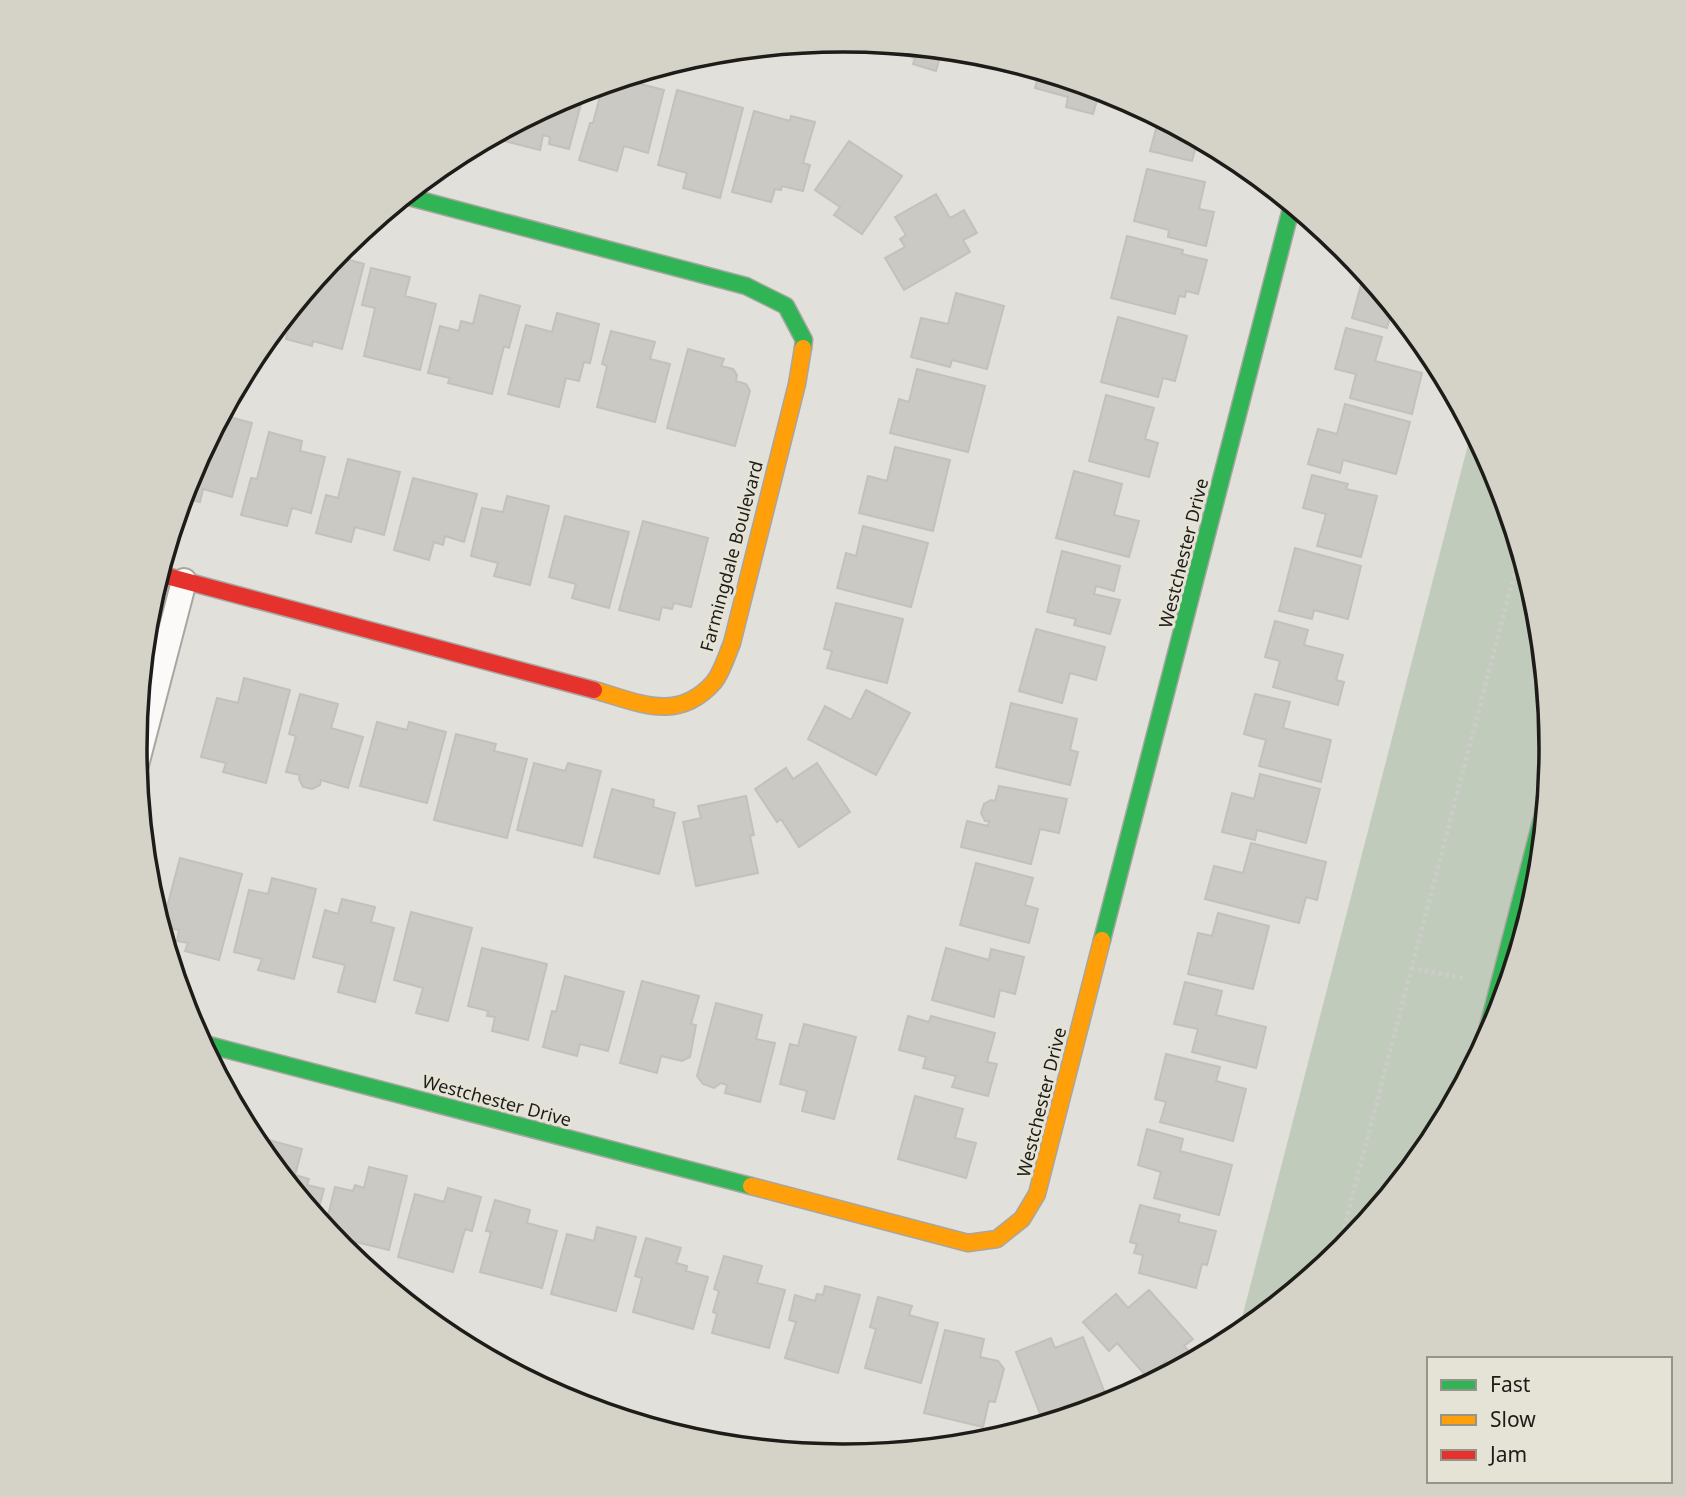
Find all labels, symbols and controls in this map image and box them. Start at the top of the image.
street label: Farmingdale Boulevard [694,458,768,654]
street label: Westchester Drive [1153,476,1213,630]
street label: Westchester Drive [1011,1025,1071,1179]
street label: Westchester Drive [420,1069,574,1131]
legend [1427,1357,1672,1483]
text: Fast [1490,1370,1531,1398]
text: Slow [1490,1405,1536,1433]
text: Jam [1488,1440,1527,1468]

